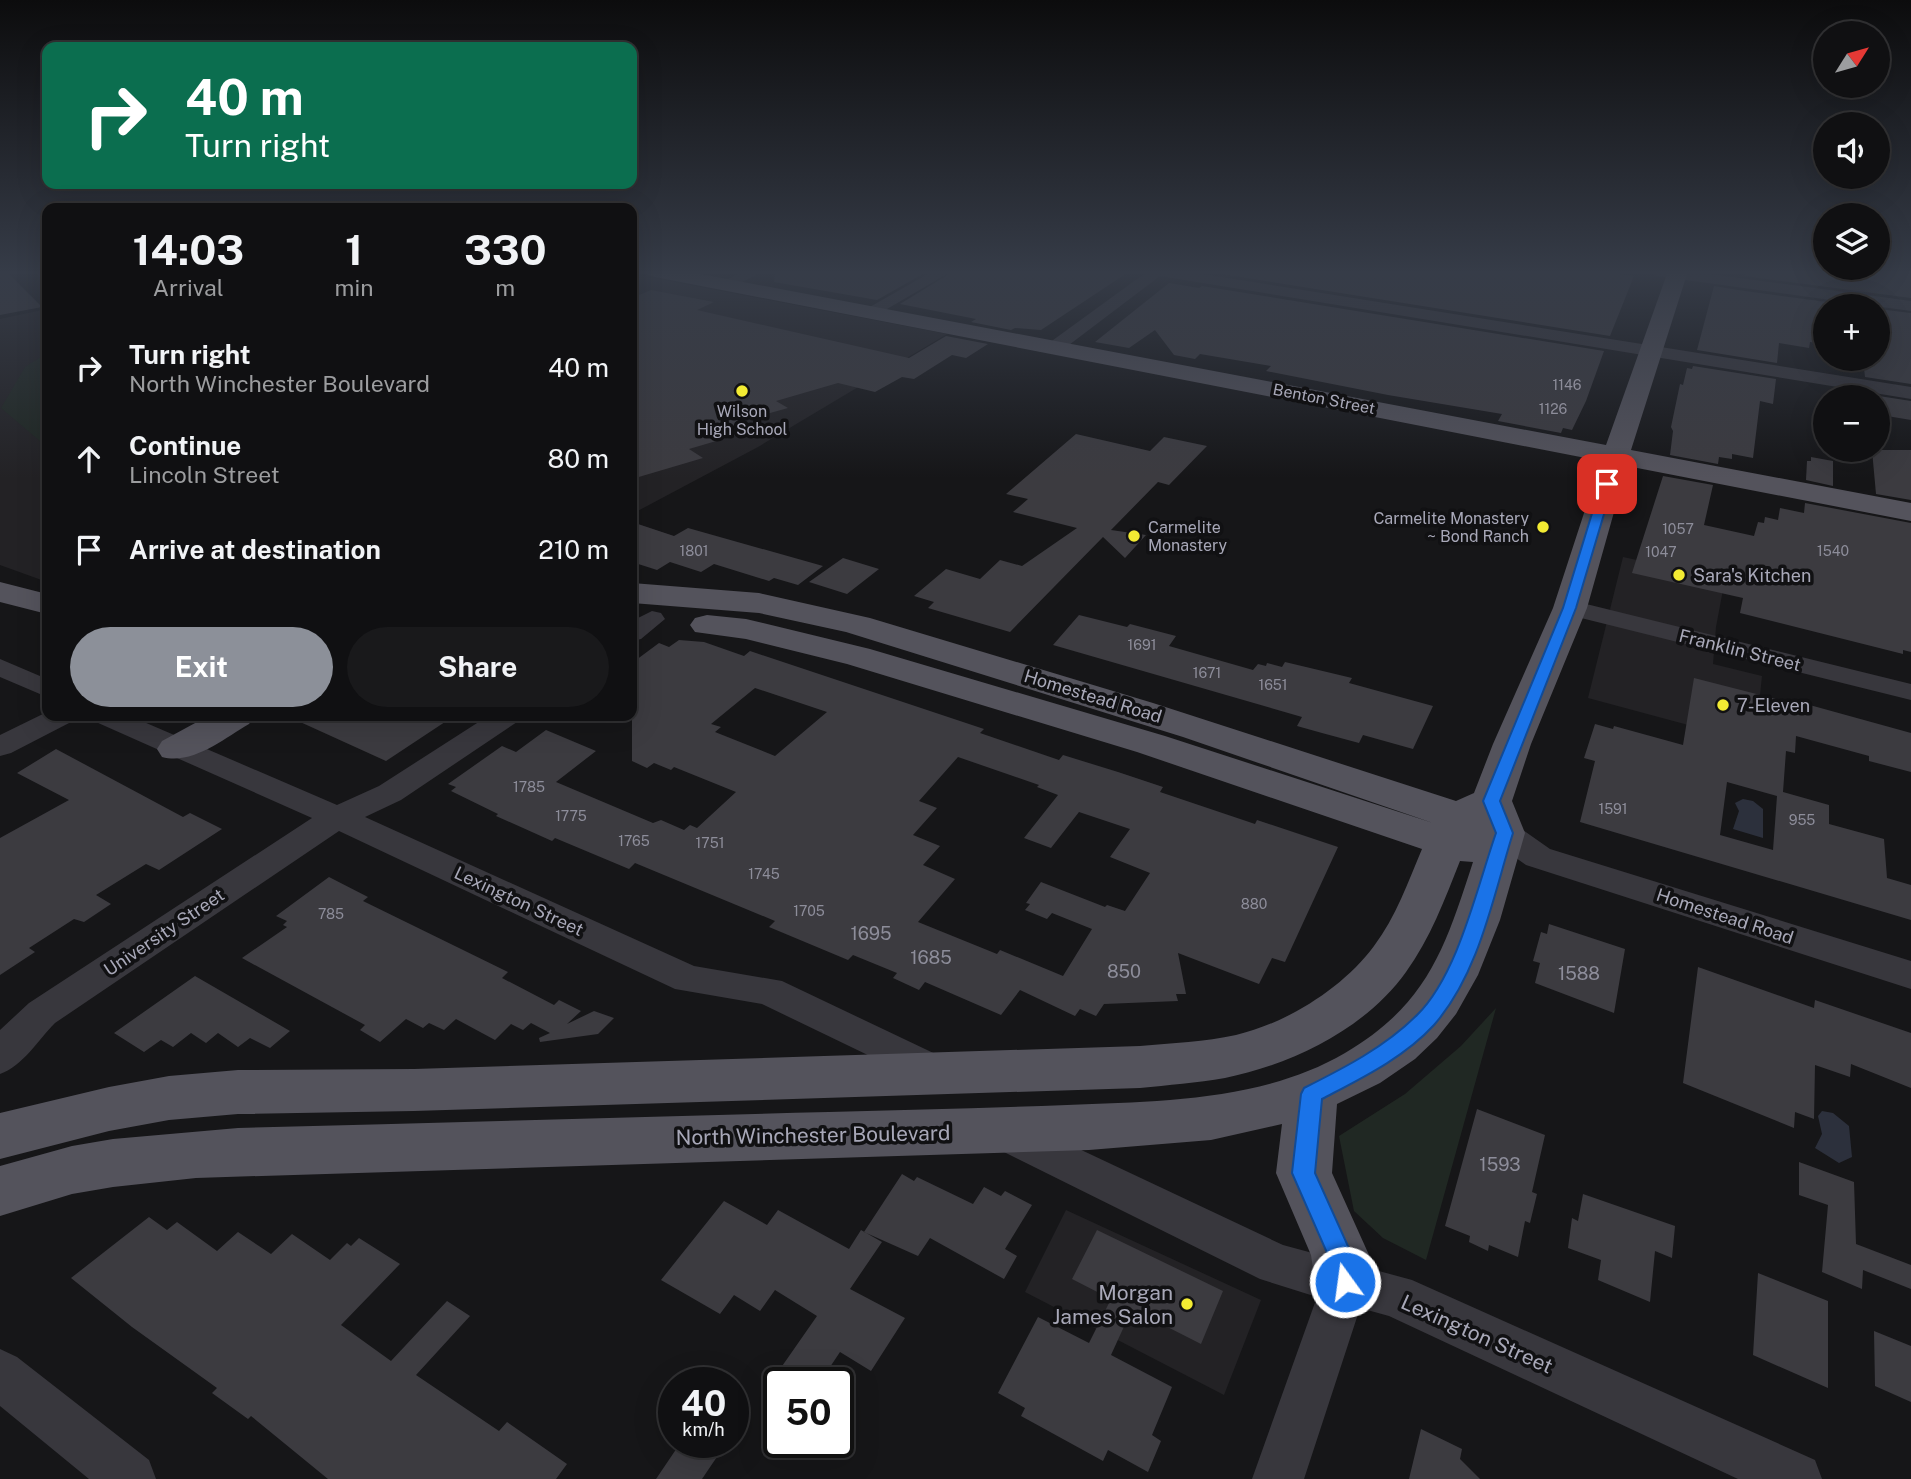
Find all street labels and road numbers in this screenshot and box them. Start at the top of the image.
street label: Benton Street [1271,380,1377,418]
street label: Franklin Street [1677,625,1803,675]
street label: Homestead Road [1022,665,1164,727]
street label: Lexington Street [451,862,587,940]
street label: University Street [100,884,228,980]
street label: Homestead Road [1654,884,1796,948]
street label: North Winchester Boulevard [675,1120,951,1150]
street label: Lexington Street [1397,1289,1557,1379]

